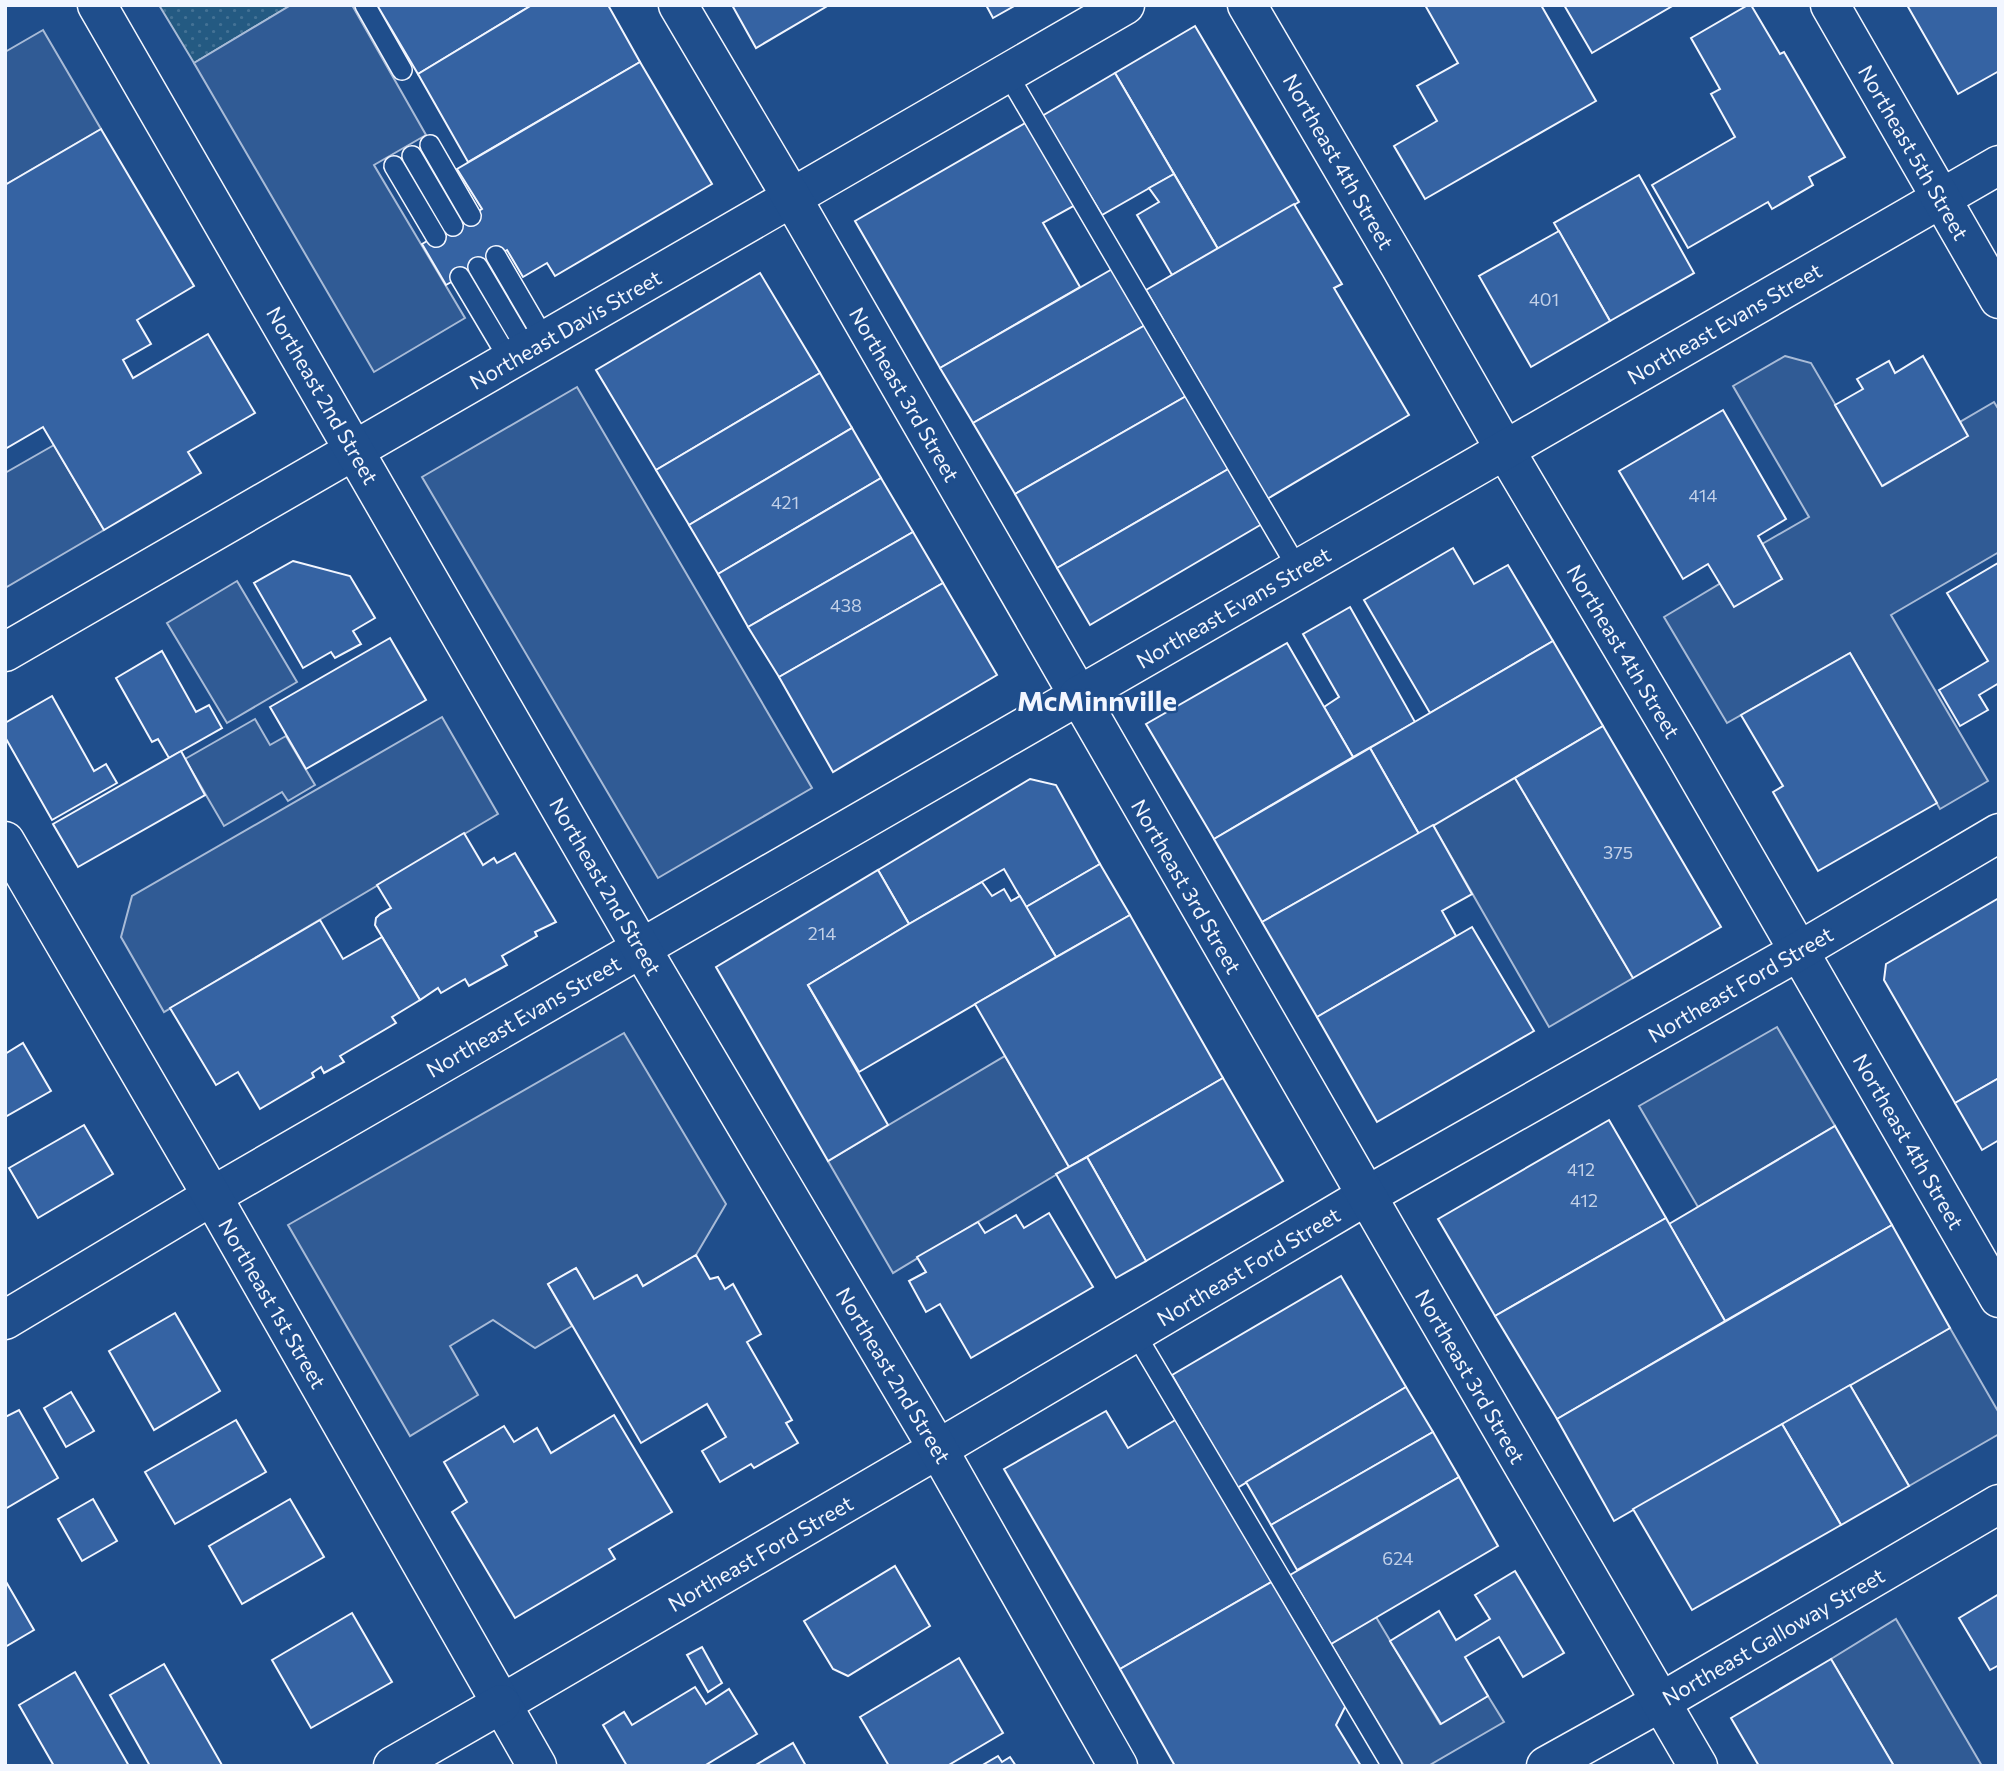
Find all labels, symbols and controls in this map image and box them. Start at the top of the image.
street label: Northeast 5th Street [1854,60,1974,244]
street label: Northeast 4th Street [1279,69,1399,253]
street label: Northeast Evans Street [1622,257,1826,389]
street label: Northeast Davis Street [465,264,665,394]
house number: 401 [1529,288,1559,310]
street label: Northeast 2nd Street [262,302,384,488]
street label: Northeast 3rd Street [845,302,965,486]
house number: 414 [1689,484,1718,506]
house number: 421 [771,491,799,513]
street label: Northeast Evans Street [1131,541,1335,673]
street label: Northeast 4th Street [1562,560,1686,742]
house number: 438 [830,594,862,616]
district label: McMinnville [1017,683,1177,717]
street label: Northeast 2nd Street [545,793,667,979]
street label: Northeast 3rd Street [1127,794,1247,978]
house number: 375 [1603,841,1633,863]
street label: Northeast Ford Street [1643,921,1837,1047]
house number: 214 [808,922,836,944]
street label: Northeast Evans Street [421,950,625,1082]
street label: Northeast 4th Street [1849,1049,1969,1233]
house number: 412 [1567,1158,1595,1180]
house number: 412 [1570,1189,1598,1211]
street label: Northeast Ford Street [1152,1201,1344,1331]
street label: Northeast 1st Street [214,1214,332,1392]
street label: Northeast 2nd Street [832,1283,956,1467]
street label: Northeast 3rd Street [1411,1284,1531,1468]
street label: Northeast Ford Street [663,1490,857,1616]
house number: 624 [1382,1547,1414,1569]
street label: Northeast Galloway Street [1657,1562,1889,1710]

